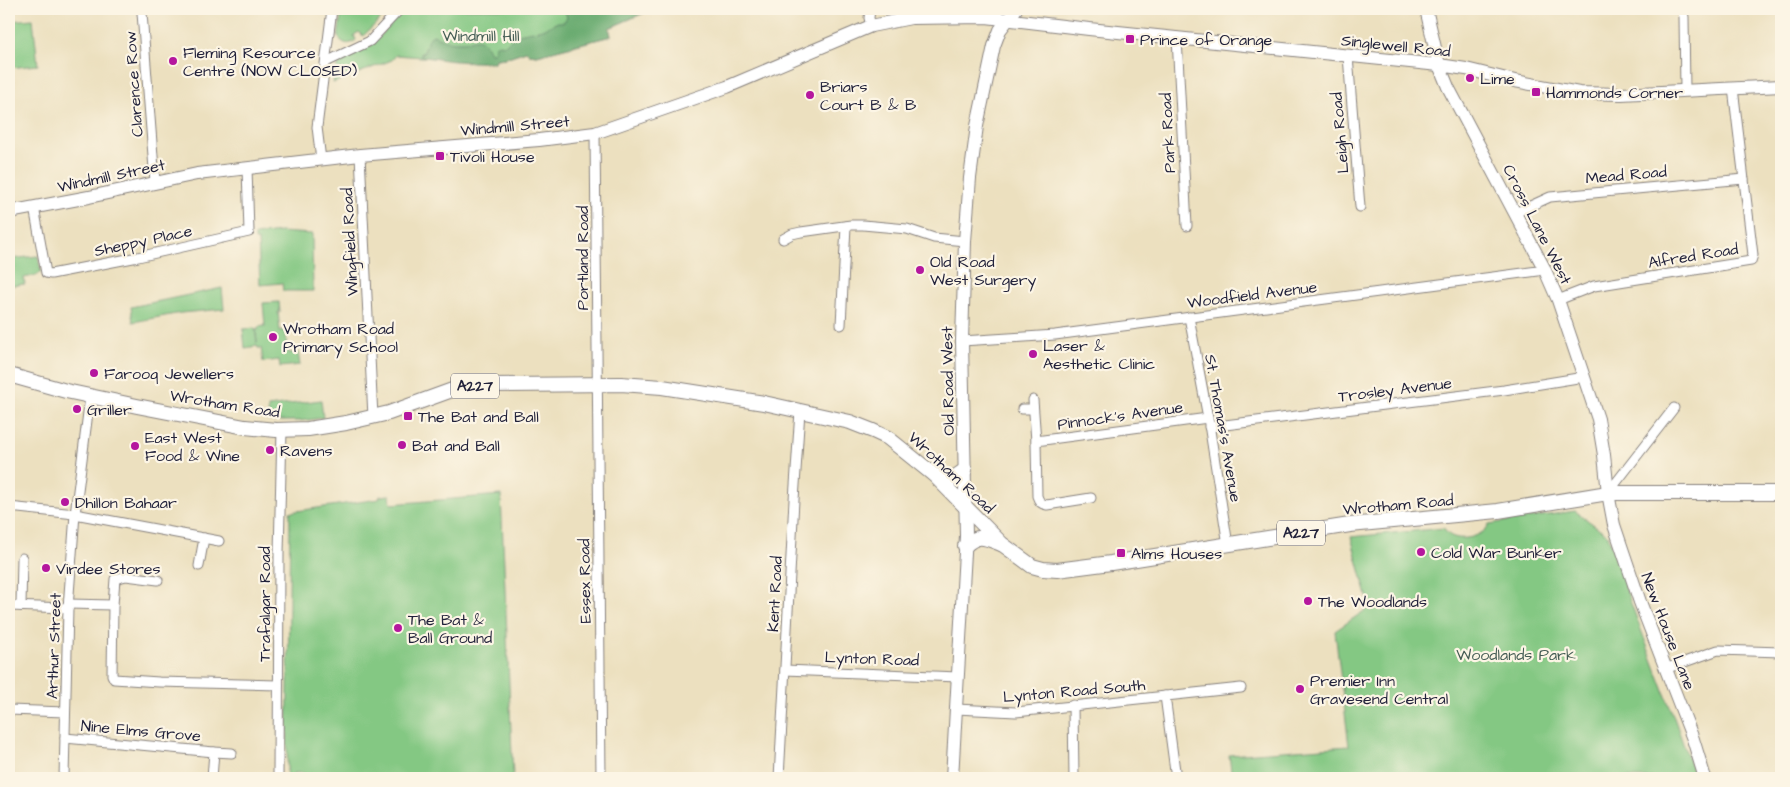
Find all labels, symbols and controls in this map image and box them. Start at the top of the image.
park label: Windmill Hill [442,25,520,47]
place label: Prince of Orange [1140,29,1272,52]
street label: Singlewell Road [1340,29,1452,64]
street label: Clarence Row [119,30,149,138]
marker: Prince of Orange [1124,33,1136,45]
place label: Fleming Resource Centre (NOW CLOSED) [183,42,358,82]
marker: Fleming Resource Centre (NOW CLOSED) [167,55,179,67]
place label: Lime [1480,68,1515,90]
marker: Lime [1464,72,1476,84]
place label: Briars Court B & B [820,76,917,116]
place label: Hammonds Corner [1546,82,1683,104]
marker: Hammonds Corner [1530,86,1542,98]
marker: Briars Court B & B [804,89,816,101]
street label: Leigh Road [1325,91,1356,174]
street label: Park Road [1155,92,1181,174]
street label: Windmill Street [460,110,571,142]
place label: Tivoli House [450,146,535,168]
marker: Tivoli House [434,150,446,162]
street label: Windmill Street [55,154,167,198]
street label: Mead Road [1585,160,1668,190]
street label: Cross Lane West [1497,161,1577,289]
street label: Wingfield Road [336,187,365,297]
street label: Portland Road [572,206,594,310]
street label: Sheppy Place [92,220,195,263]
street label: Alfred Road [1646,238,1740,274]
place label: Old Road West Surgery [930,251,1037,292]
marker: Old Road West Surgery [914,264,926,276]
street label: Woodfield Avenue [1186,276,1319,314]
place label: Wrotham Road Primary School [283,318,398,359]
street label: Old Road West [936,326,960,436]
marker: Wrotham Road Primary School [267,331,279,343]
place label: Laser & Aesthetic Clinic [1043,335,1155,375]
marker: Laser & Aesthetic Clinic [1027,348,1039,360]
street label: St. Thomas's Avenue [1199,352,1247,504]
place label: Farooq Jewellers [104,363,234,385]
marker: Farooq Jewellers [88,367,100,379]
street label: Trosley Avenue [1337,372,1454,409]
road number: A227 [451,374,499,398]
street label: Wrotham Road [168,384,281,424]
street label: Pinnock's Avenue [1056,396,1185,436]
place label: Griller [87,399,132,421]
marker: Griller [71,403,83,415]
place label: The Bat and Ball [418,406,539,428]
marker: The Bat and Ball [402,410,414,422]
place label: East West Food & Wine [145,427,240,467]
street label: Wrotham Road [903,427,999,519]
place label: Bat and Ball [412,435,500,457]
marker: Bat and Ball [396,439,408,451]
marker: East West Food & Wine [129,440,141,452]
place label: Ravens [280,440,333,462]
marker: Ravens [264,444,276,456]
street label: Wrotham Road [1342,489,1454,521]
place label: Dhillon Bahaar [75,492,177,514]
marker: Dhillon Bahaar [59,496,71,508]
road number: A227 [1277,520,1325,546]
street label: Essex Road [573,538,597,624]
place label: Cold War Bunker [1431,542,1562,564]
place label: Alms Houses [1131,543,1222,565]
street label: Trafalgar Road [254,546,277,662]
marker: Cold War Bunker [1415,546,1427,558]
marker: Alms Houses [1115,547,1127,559]
street label: Kent Road [762,556,788,633]
place label: Virdee Stores [56,558,160,580]
marker: Virdee Stores [40,562,52,574]
street label: New House Lane [1636,570,1701,693]
place label: The Woodlands [1318,591,1427,613]
street label: Arthur Street [41,592,67,699]
marker: The Woodlands [1302,595,1314,607]
place label: The Bat & Ball Ground [408,609,492,649]
marker: The Bat & Ball Ground [392,622,404,634]
park label: Woodlands Park [1456,644,1576,666]
street label: Lynton Road [824,646,920,673]
place label: Premier Inn Gravesend Central [1310,670,1448,710]
street label: Lynton Road South [1002,674,1146,709]
marker: Premier Inn Gravesend Central [1294,683,1306,695]
street label: Nine Elms Grove [80,715,202,747]

